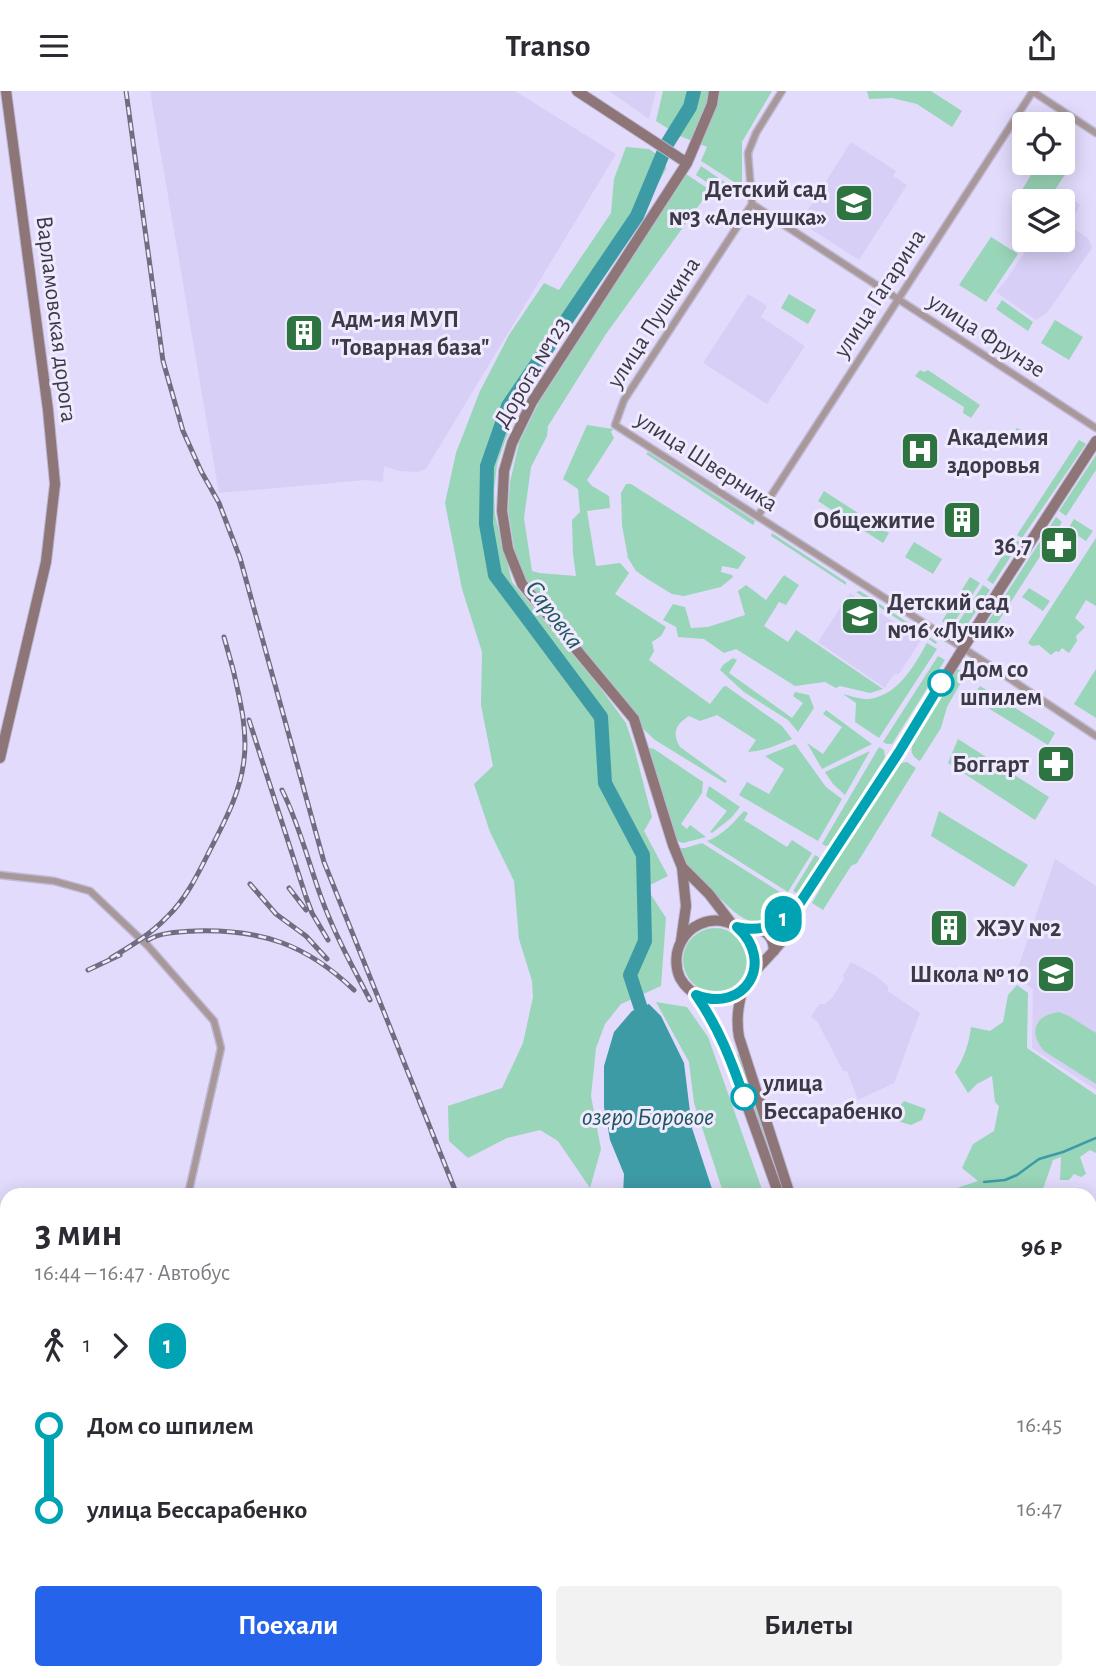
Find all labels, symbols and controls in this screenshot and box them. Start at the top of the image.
icon: menu [35,27,73,65]
icon: share [1023,27,1061,65]
text: Transo [505,30,591,62]
map controls [1012,112,1075,252]
button: locate [1012,112,1075,175]
place label: Детский сад №3 «Аленушка» [669,178,827,230]
school or university icon: Детский сад №3 «Аленушка» [833,182,875,224]
button: layers [1012,189,1075,252]
street label: Варламовская дорога [31,214,81,424]
street label: улица Гагарина [829,225,930,363]
street label: улица Пушкина [602,253,705,393]
street label: улица Фрунзе [923,289,1049,383]
place label: Адм-ия МУП "Товарная база" [331,308,489,360]
building icon: Адм-ия МУП "Товарная база" [283,312,325,354]
street label: Дорога №123 [490,313,574,432]
street label: улица Шверника [630,407,782,517]
place label: Академия здоровья [947,426,1049,478]
hospital icon: Академия здоровья [899,430,941,472]
building icon: Общежитие [941,499,983,541]
place label: Общежитие [813,509,935,533]
pharmacy icon: 36,7 [1038,524,1080,566]
place label: 36,7 [994,534,1032,558]
water label: Саровка [520,575,588,654]
place label: Детский сад №16 «Лучик» [887,591,1015,643]
school or university icon: Детский сад №16 «Лучик» [839,595,881,637]
place label: Дом со шпилем [960,658,1042,710]
marker: Дом со шпилем [928,670,954,696]
pharmacy icon: Боггарт [1035,743,1077,785]
place label: Боггарт [952,753,1030,777]
line badge: 1 [760,896,806,942]
text: 1 [779,907,787,931]
building icon: ЖЭУ №2 [928,907,970,949]
place label: ЖЭУ №2 [976,917,1061,941]
school or university icon: Школа № 10 [1035,953,1077,995]
place label: Школа № 10 [910,963,1029,987]
place label: улица Бессарабенко [762,1072,903,1124]
marker: улица Бессарабенко [731,1084,757,1110]
water label: озеро Боровое [582,1104,714,1130]
text: 3 мин [35,1215,122,1253]
text: 96 ₽ [1021,1234,1062,1260]
text: 16:44 – 16:47 · Автобус [35,1262,230,1285]
icon: walk [35,1327,73,1365]
icon: forward [101,1327,139,1365]
text: 1 [83,1334,91,1357]
text: 1 [163,1334,172,1358]
text: Дом со шпилем [87,1413,254,1439]
text: 16:45 [1017,1414,1062,1437]
text: улица Бессарабенко [87,1497,307,1523]
text: 16:47 [1017,1498,1062,1521]
button: Поехали [35,1586,542,1666]
button: Билеты [556,1586,1062,1666]

